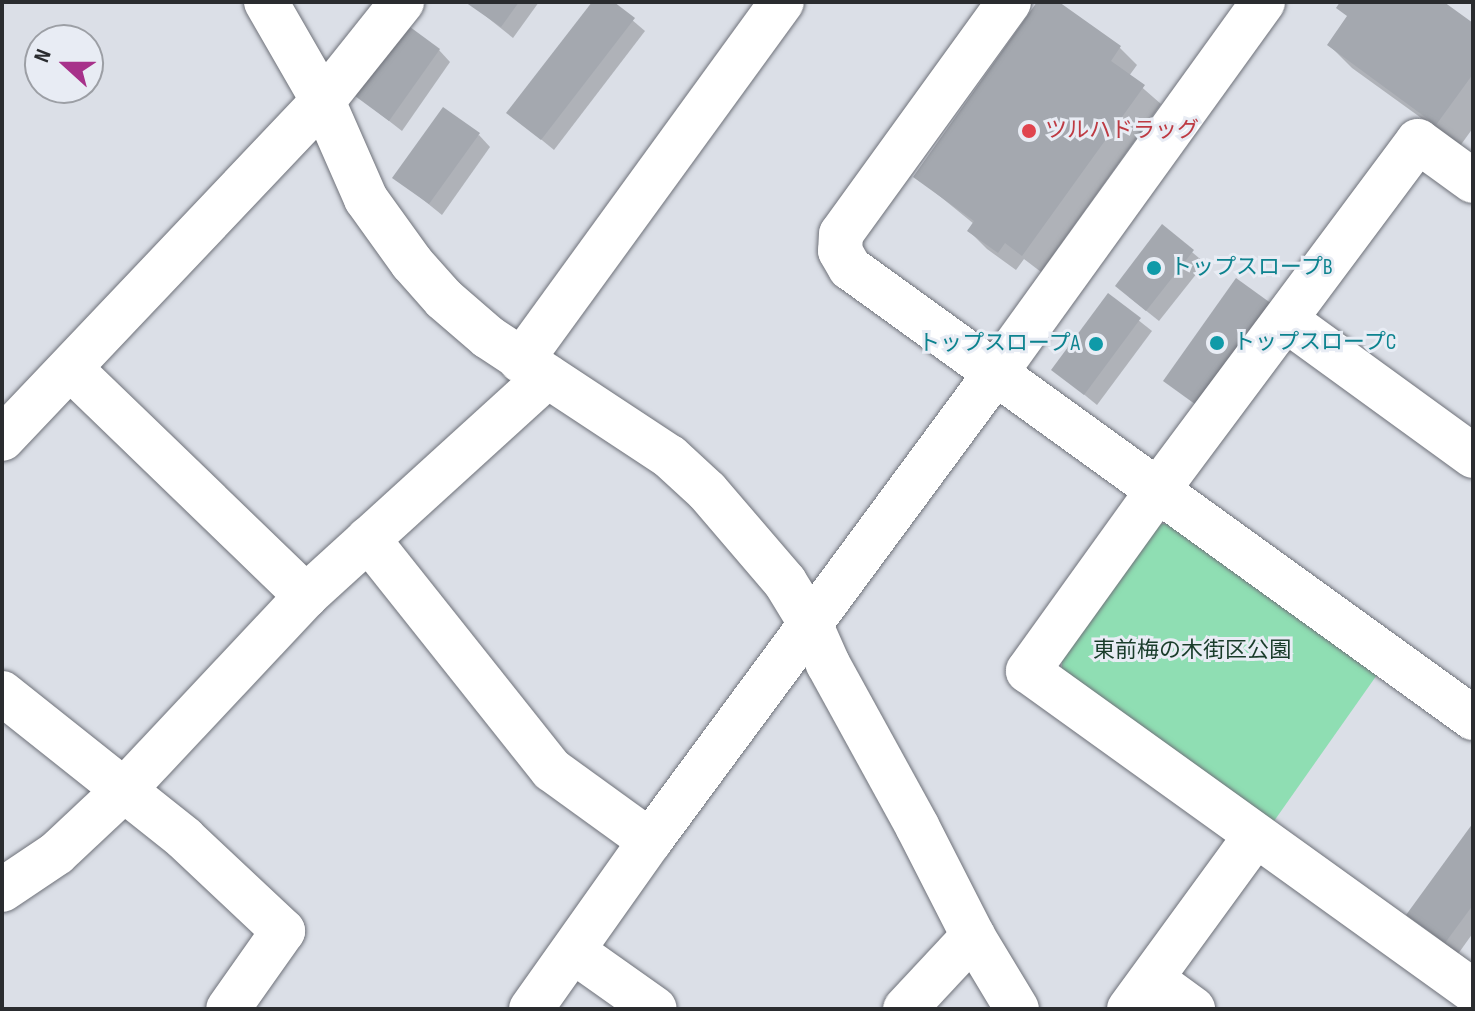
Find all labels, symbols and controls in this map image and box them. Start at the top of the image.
north arrow [24,24,104,104]
text: N [28,46,58,66]
place label: ツルハドラッグ [1045,118,1199,144]
marker: ツルハドラッグ [1020,122,1038,140]
place label: トップスロープB [1170,255,1334,281]
marker: トップスロープB [1145,259,1163,277]
place label: トップスロープC [1233,330,1398,356]
place label: トップスロープA [917,331,1080,357]
marker: トップスロープC [1208,334,1226,352]
marker: トップスロープA [1087,335,1105,353]
park label: 東前梅の木街区公園 [1093,638,1291,664]

